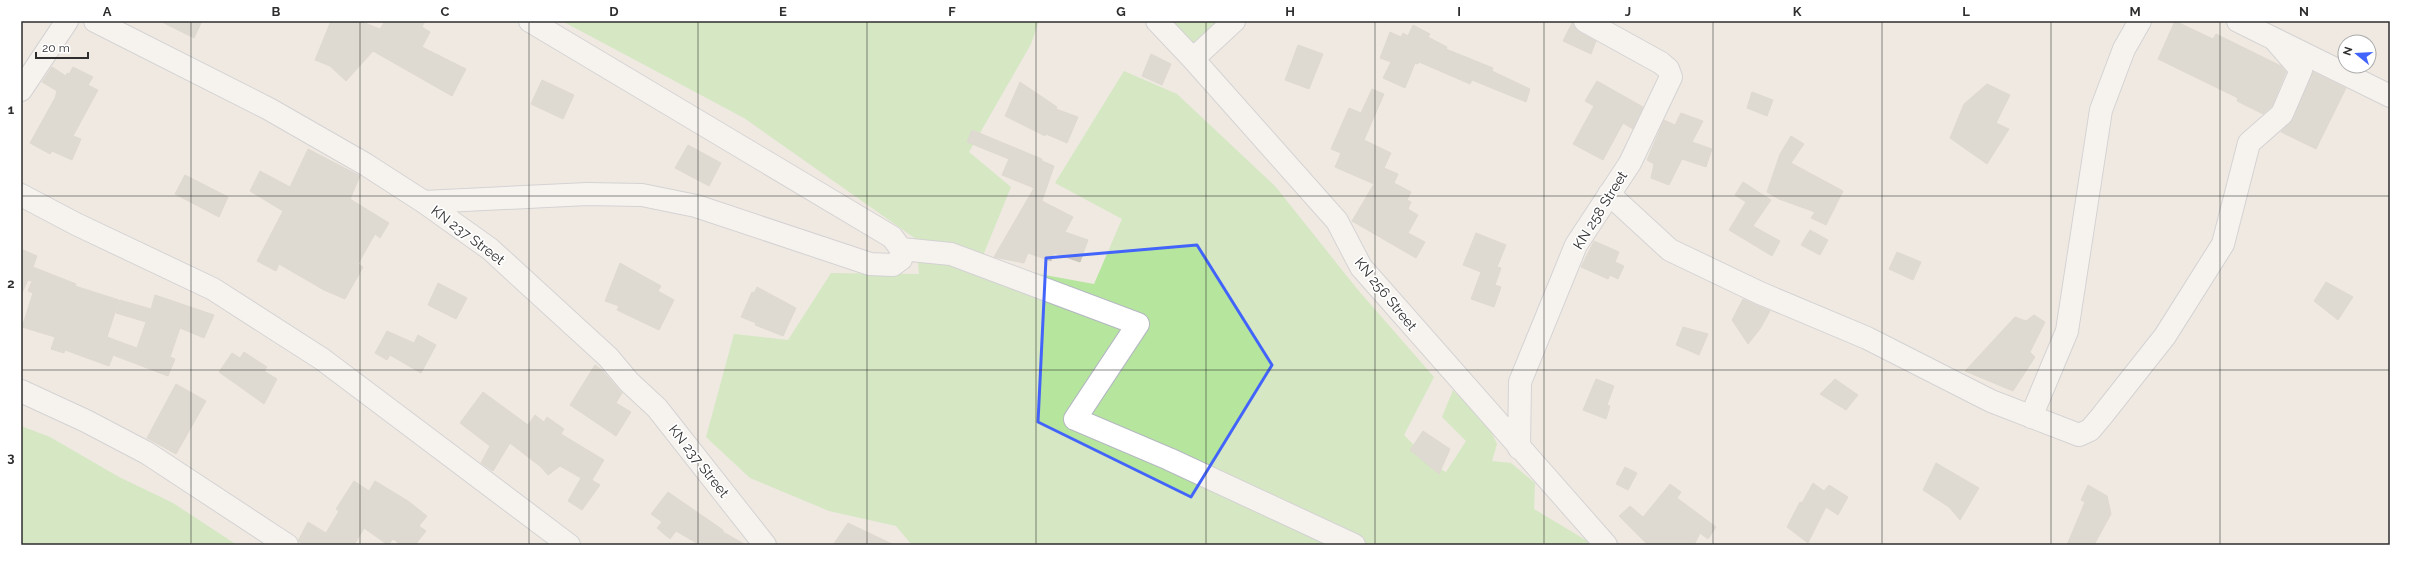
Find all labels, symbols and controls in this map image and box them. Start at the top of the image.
text: A [103,4,112,19]
text: B [272,4,281,19]
text: C [441,4,450,19]
text: D [609,4,619,19]
text: E [779,4,787,19]
text: F [948,4,956,19]
text: G [1116,4,1126,19]
text: H [1285,4,1295,19]
text: I [1457,4,1461,19]
text: J [1625,4,1631,19]
text: K [1793,4,1802,19]
text: L [1962,4,1970,19]
text: M [2129,4,2141,19]
text: N [2299,4,2309,19]
scale bar [36,34,88,60]
north arrow [2337,34,2377,74]
text: 20 m [42,41,70,55]
text: N [2340,45,2355,57]
text: 1 [8,102,15,117]
street label: KN 258 Street [1570,168,1631,252]
street label: KN 237 Street [428,202,508,268]
street label: KN 256 Street [1352,254,1420,334]
text: 2 [7,276,15,291]
street label: KN 237 Street [666,421,733,501]
text: 3 [7,450,15,465]

